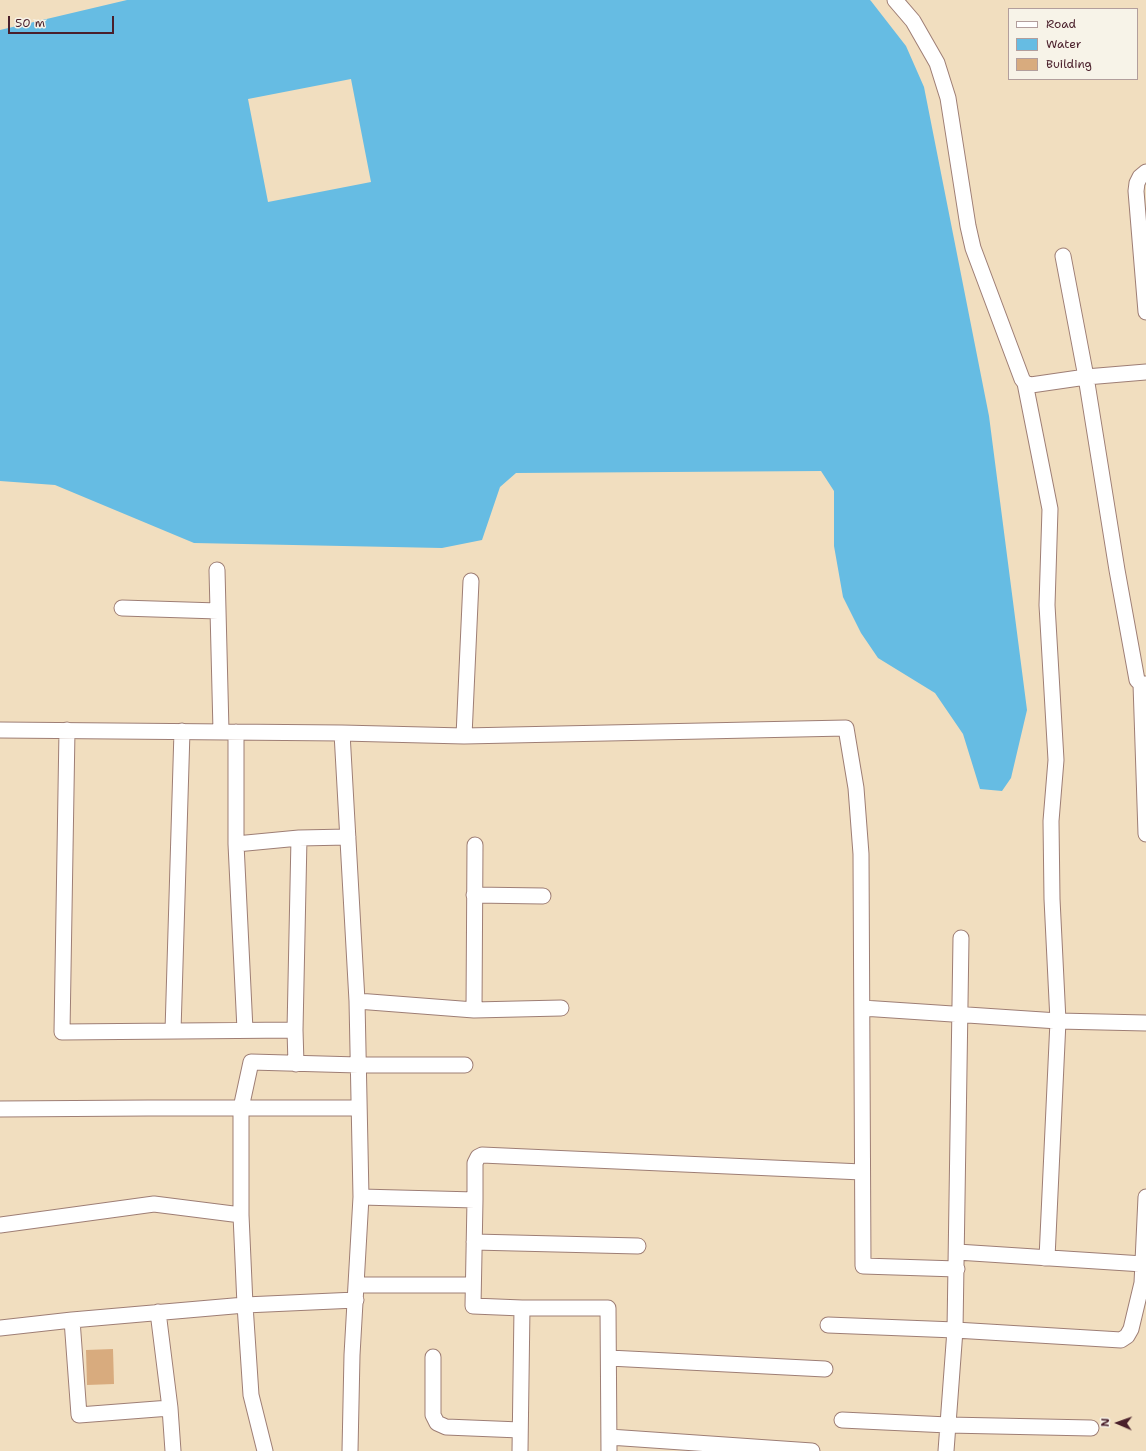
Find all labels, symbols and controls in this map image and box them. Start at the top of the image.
scale bar [10,8,116,34]
legend [1008,8,1138,80]
text: 50 m [15,15,45,31]
text: Road [1046,16,1076,32]
text: Water [1046,36,1081,52]
text: Building [1046,56,1092,72]
north arrow [1098,1403,1138,1443]
text: N [1098,1418,1113,1427]

